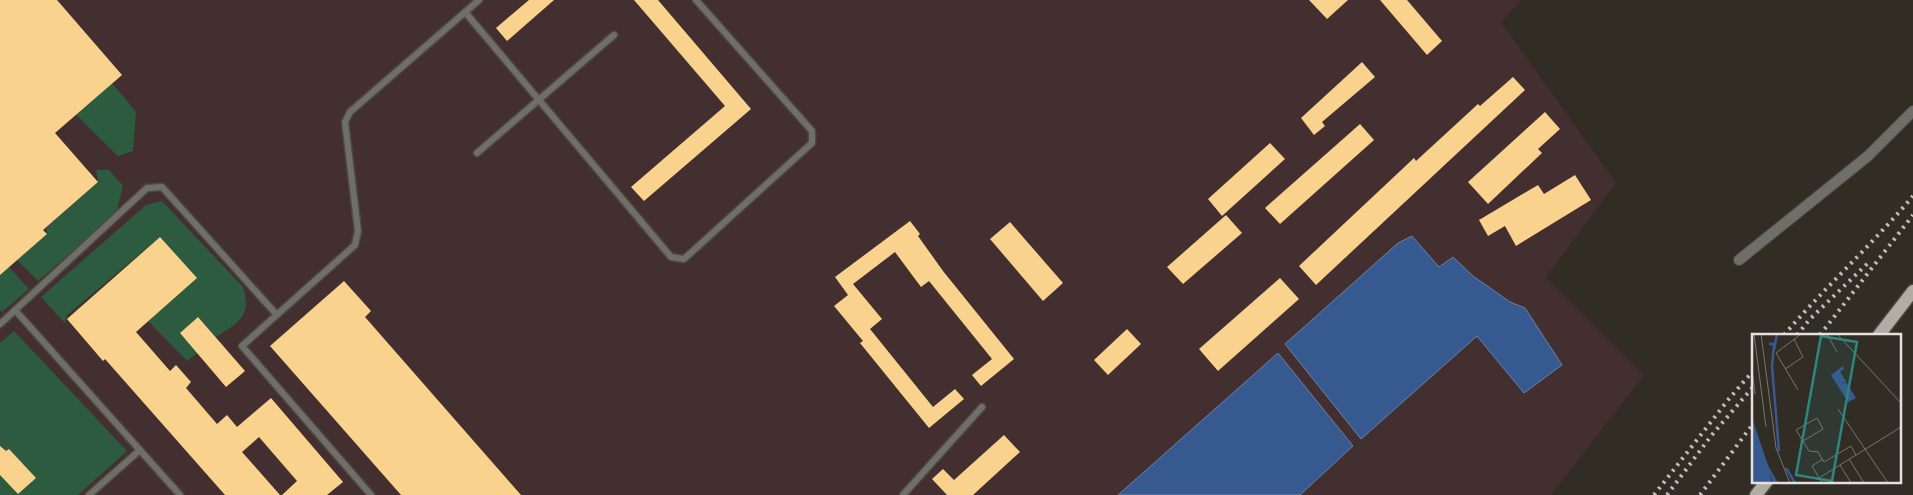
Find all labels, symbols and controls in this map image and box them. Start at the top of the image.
inset map [1752,334,1900,482]

